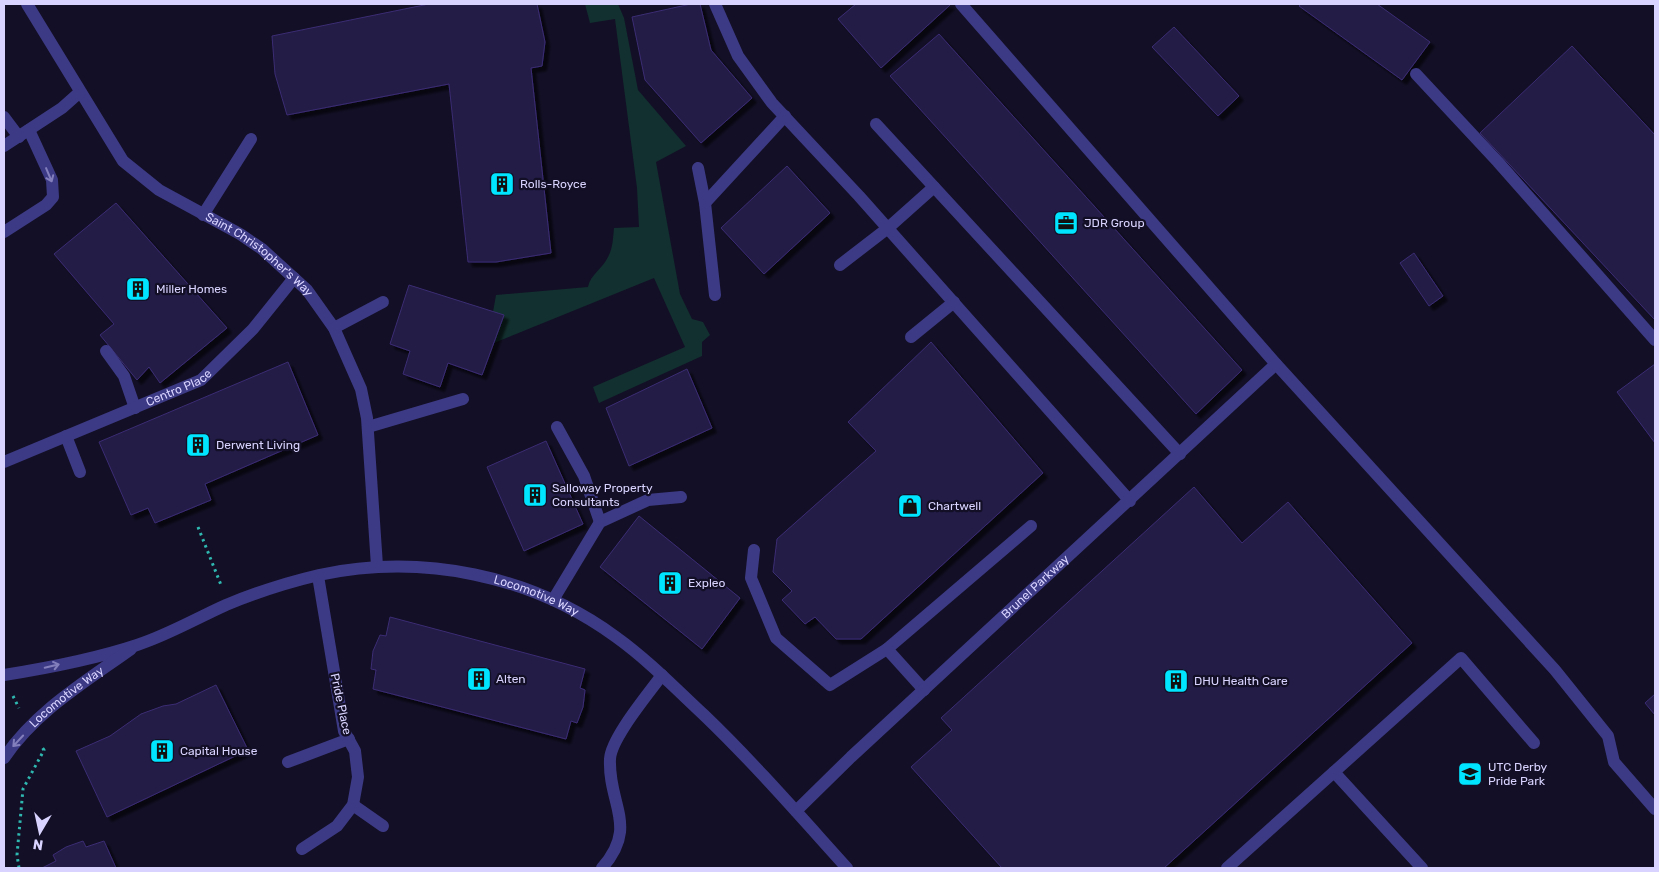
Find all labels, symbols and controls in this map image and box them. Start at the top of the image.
one-way arrow [45,167,54,182]
building icon: Rolls-Royce [489,171,515,197]
place label: Rolls-Royce [520,177,587,191]
street label: Saint Christopher's Way [203,210,316,299]
office icon: JDR Group [1053,210,1079,236]
place label: JDR Group [1084,216,1145,230]
building icon: Miller Homes [125,276,151,302]
place label: Miller Homes [156,282,227,296]
street label: Centro Place [144,366,215,409]
building icon: Derwent Living [185,432,211,458]
place label: Derwent Living [216,438,300,452]
place label: Salloway Property Consultants [552,481,653,509]
building icon: Salloway Property Consultants [522,482,548,508]
shop icon: Chartwell [897,493,923,519]
place label: Chartwell [928,499,981,513]
street label: Brunel Parkway [998,552,1072,621]
building icon: Expleo [657,570,683,596]
street label: Locomotive Way [492,572,582,619]
place label: Expleo [688,576,726,590]
one-way arrow [43,661,59,670]
street label: Locomotive Way [26,663,107,730]
building icon: Alten [466,666,492,692]
building icon: DHU Health Care [1163,668,1189,694]
street label: Pride Place [328,672,354,736]
place label: Alten [496,672,526,686]
place label: DHU Health Care [1194,674,1288,688]
one-way arrow [12,734,24,747]
building icon: Capital House [149,738,175,764]
place label: Capital House [180,744,258,758]
place label: UTC Derby Pride Park [1488,760,1548,788]
school or university icon: UTC Derby Pride Park [1457,761,1483,787]
north arrow [15,807,65,857]
text: N [32,835,44,854]

